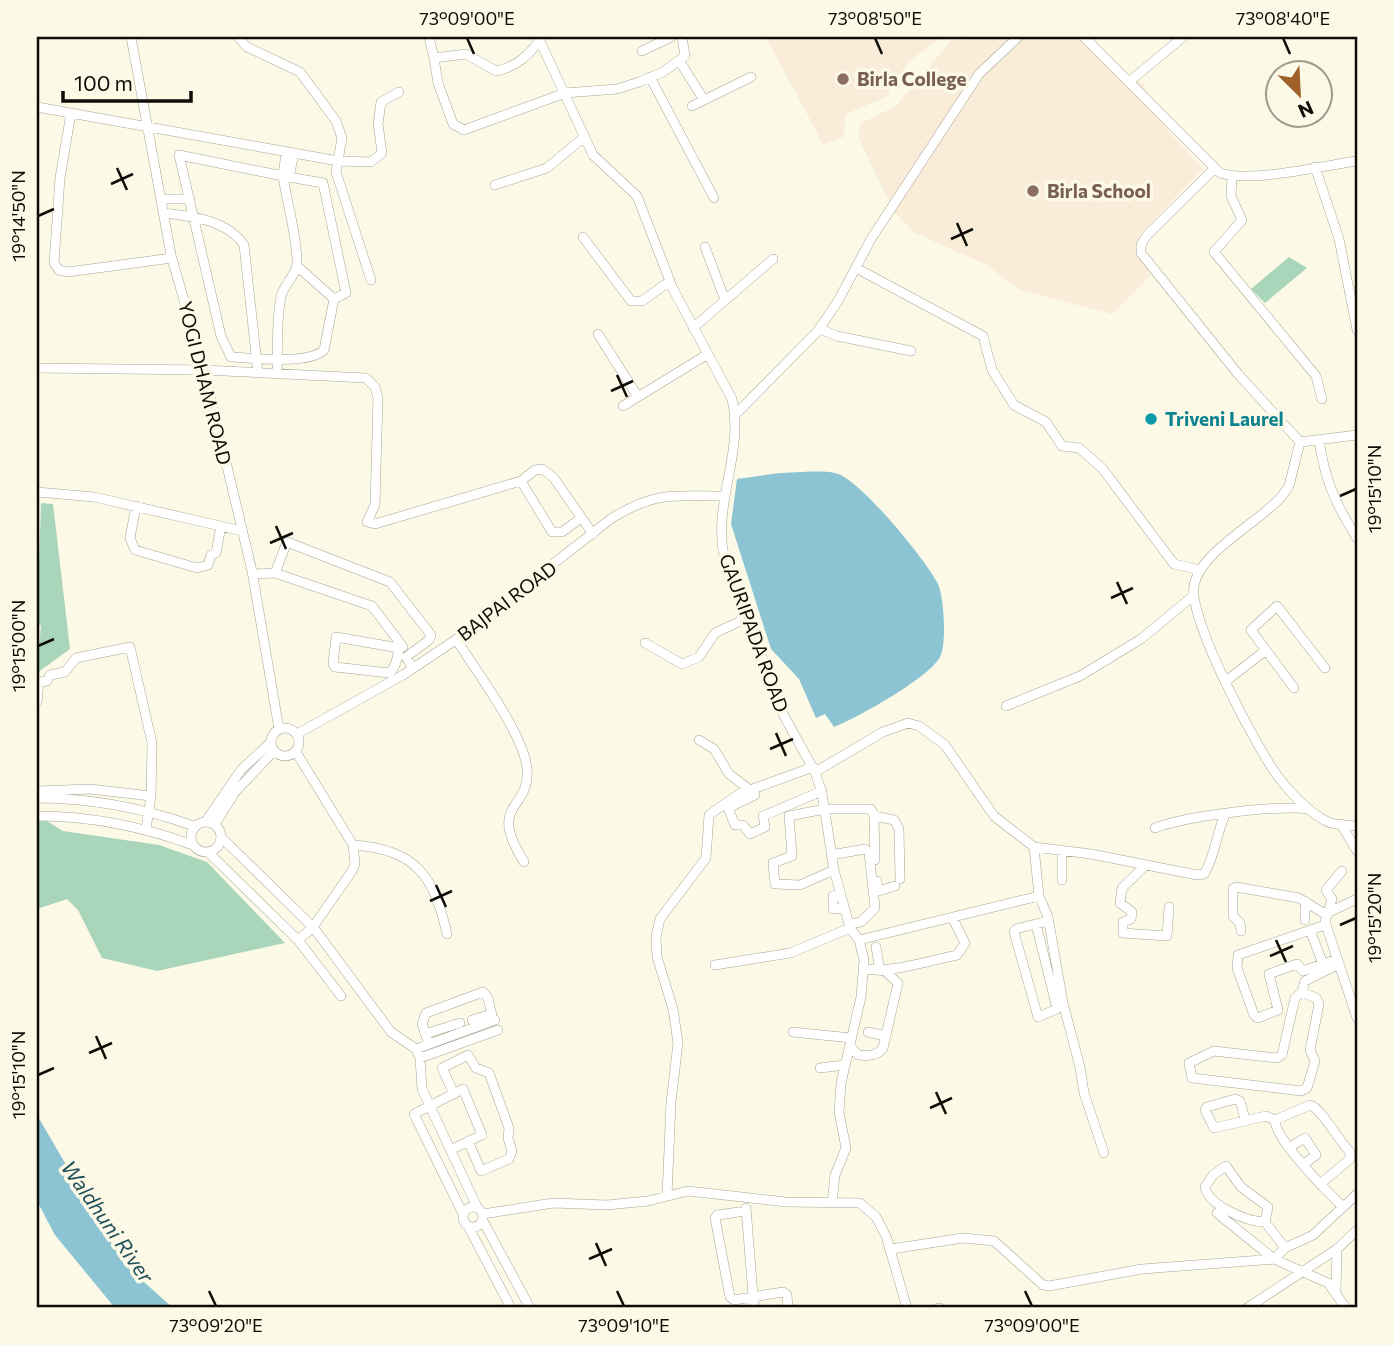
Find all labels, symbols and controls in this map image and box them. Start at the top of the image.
text: 73°09'00"E [419,7,515,29]
text: 73°08'50"E [828,7,922,29]
text: 73°08'40"E [1236,7,1330,29]
scale bar [63,60,191,104]
north arrow [1264,60,1334,130]
place label: Birla College [857,67,966,90]
text: 100 m [74,70,133,95]
marker: Birla College [835,71,851,87]
text: N [1295,97,1317,123]
text: 19°14'50"N [7,170,29,262]
place label: Birla School [1047,179,1151,202]
marker: Birla School [1025,183,1041,199]
street label: YOGI DHAM ROAD [174,299,237,467]
place label: Triveni Laurel [1165,407,1284,430]
marker: Triveni Laurel [1143,411,1159,427]
text: 19°15'10"N [1363,445,1385,533]
street label: GAURIPADA ROAD [715,550,794,715]
street label: BAJPAI ROAD [453,556,561,645]
text: 19°15'00"N [7,600,29,692]
text: 19°15'20"N [1363,873,1385,963]
text: 19°15'10"N [7,1031,29,1119]
water label: Waldhuni River [57,1155,160,1288]
text: 73°09'20"E [169,1314,263,1336]
text: 73°09'10"E [578,1314,670,1336]
text: 73°09'00"E [984,1314,1080,1336]

